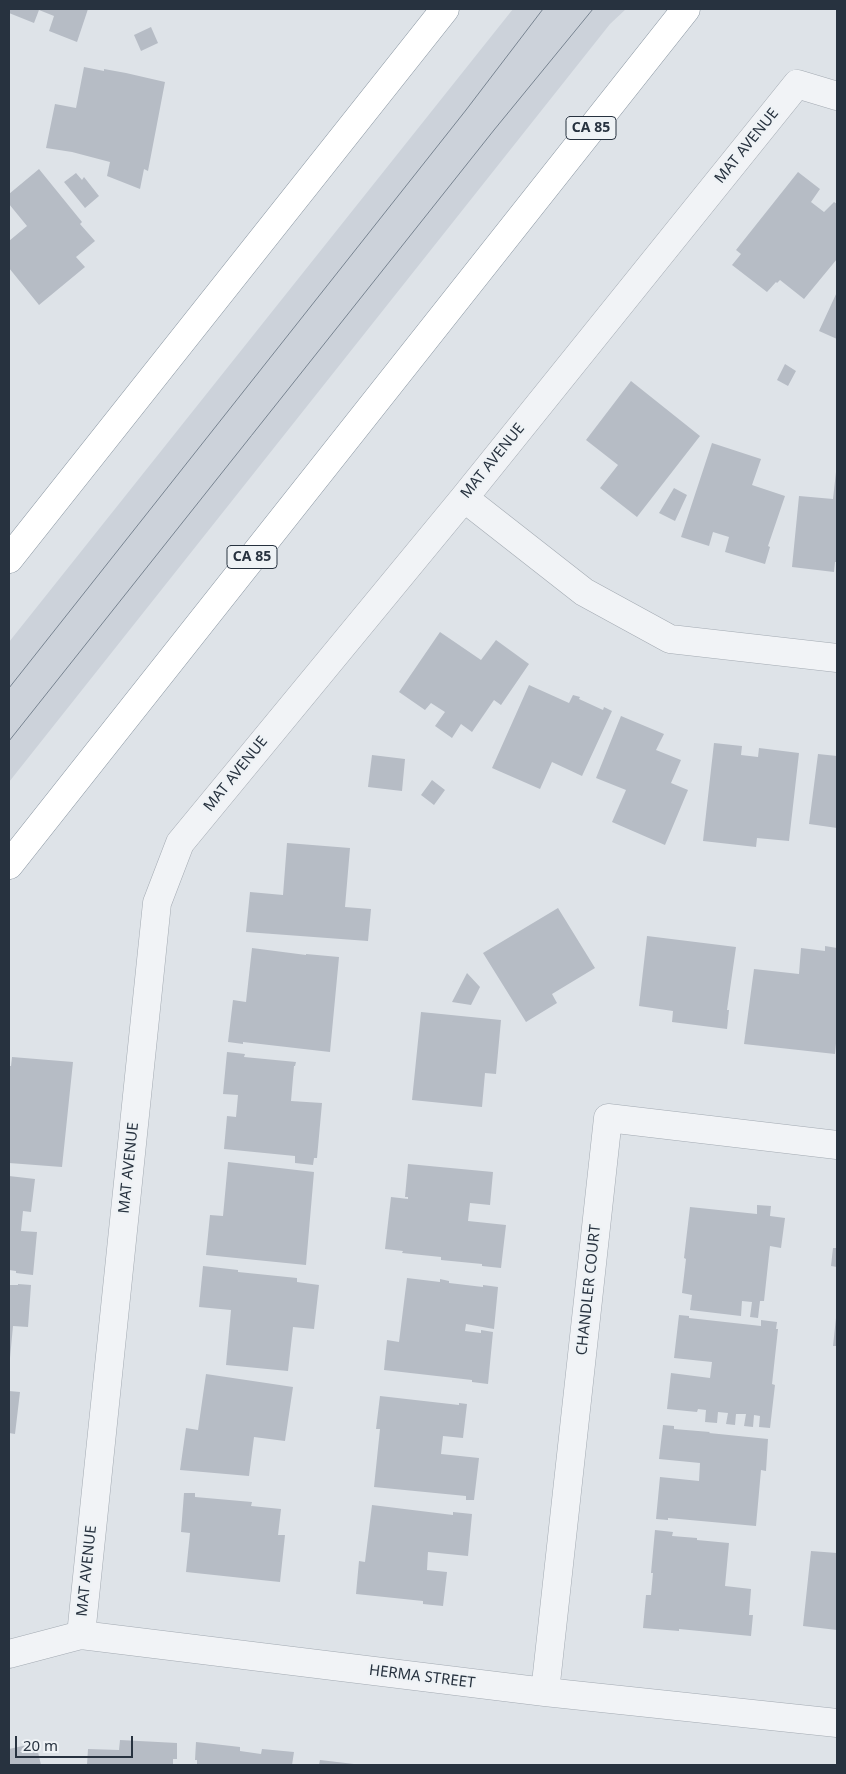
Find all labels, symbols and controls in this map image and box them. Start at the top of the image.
street label: MAT AVENUE [711,105,783,187]
road number: CA 85 [566,116,616,140]
street label: MAT AVENUE [457,420,529,502]
road number: CA 85 [227,546,277,568]
street label: MAT AVENUE [200,733,272,815]
street label: MAT AVENUE [115,1122,143,1214]
street label: CHANDLER COURT [573,1224,605,1356]
street label: MAT AVENUE [73,1525,101,1617]
street label: HERMA STREET [368,1662,476,1692]
scale bar [18,1726,135,1758]
text: 20 m [23,1735,58,1755]

